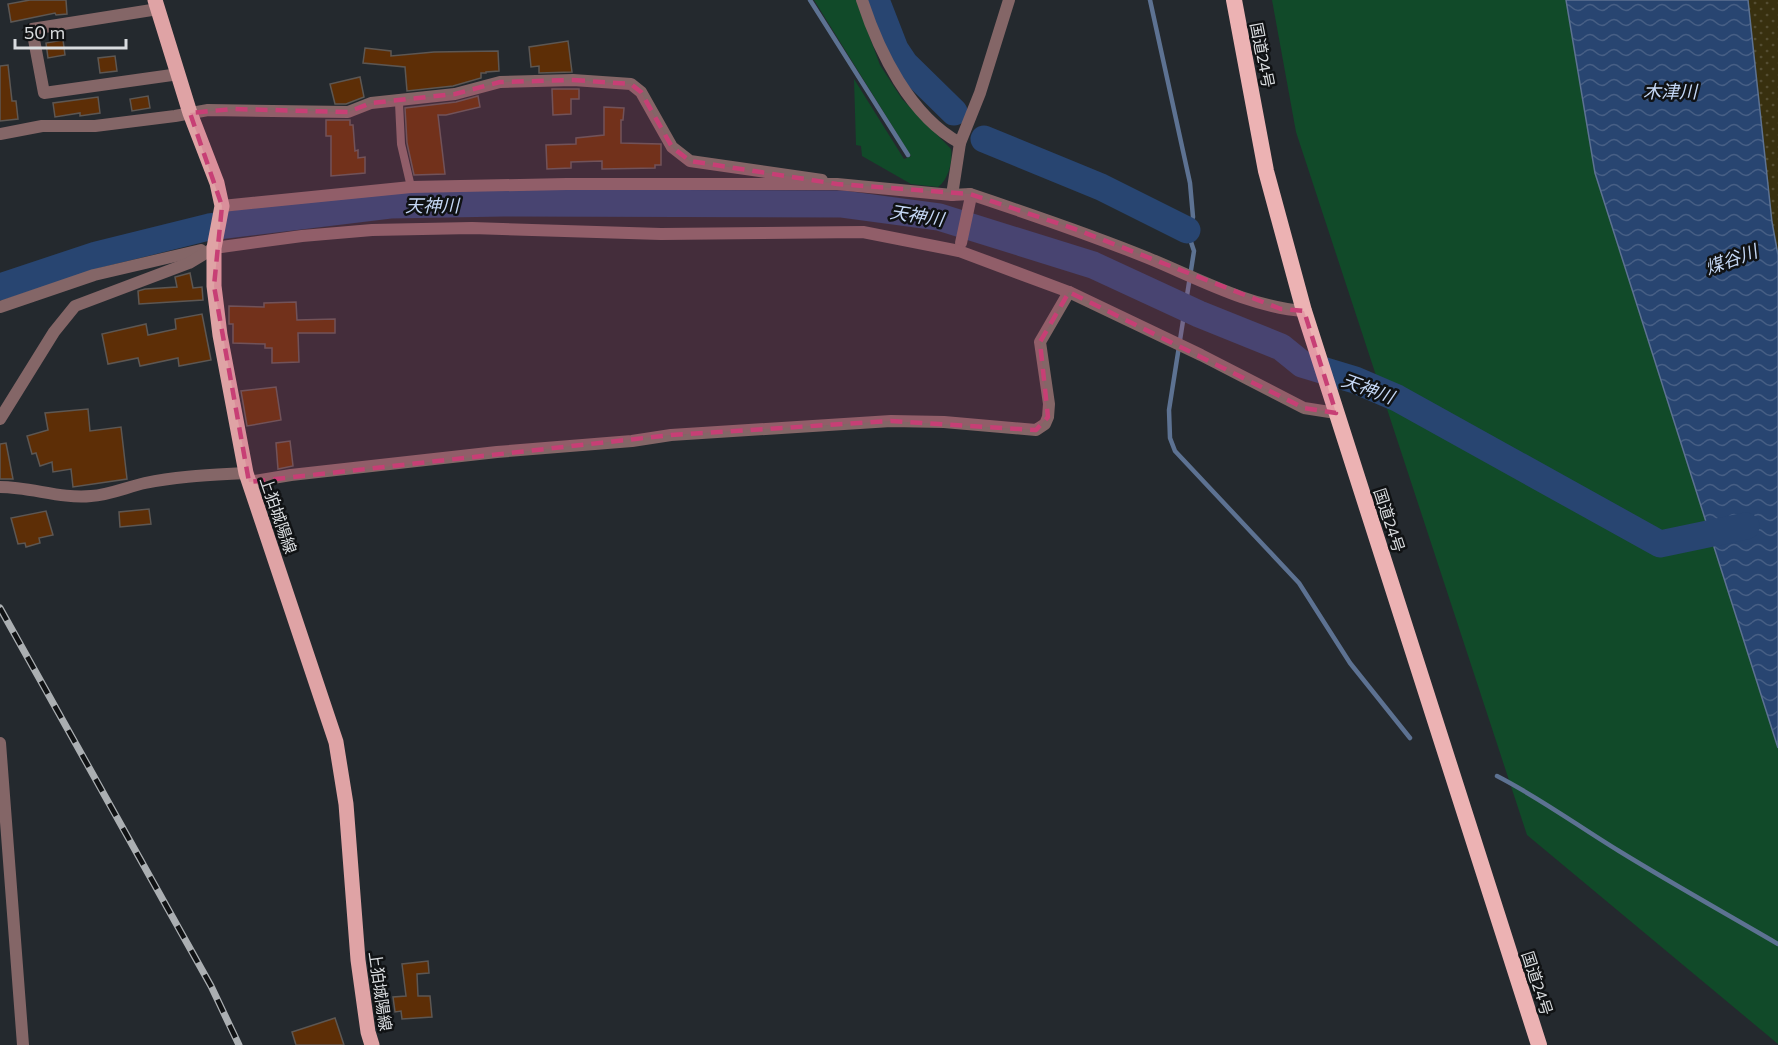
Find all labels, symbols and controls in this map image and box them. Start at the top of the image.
scale bar [15,12,126,50]
text: 50 m [24,21,65,43]
street label: 国道24号 [1247,21,1279,89]
water label: 木津川 [1643,80,1699,102]
water label: 天神川 [405,194,461,216]
water label: 天神川 [889,200,947,230]
water label: 煤谷川 [1702,239,1762,279]
water label: 天神川 [1339,368,1399,408]
street label: 上狛城陽線 [257,474,301,556]
street label: 国道24号 [1371,486,1409,554]
street label: 国道24号 [1519,949,1557,1017]
street label: 上狛城陽線 [366,950,396,1032]

